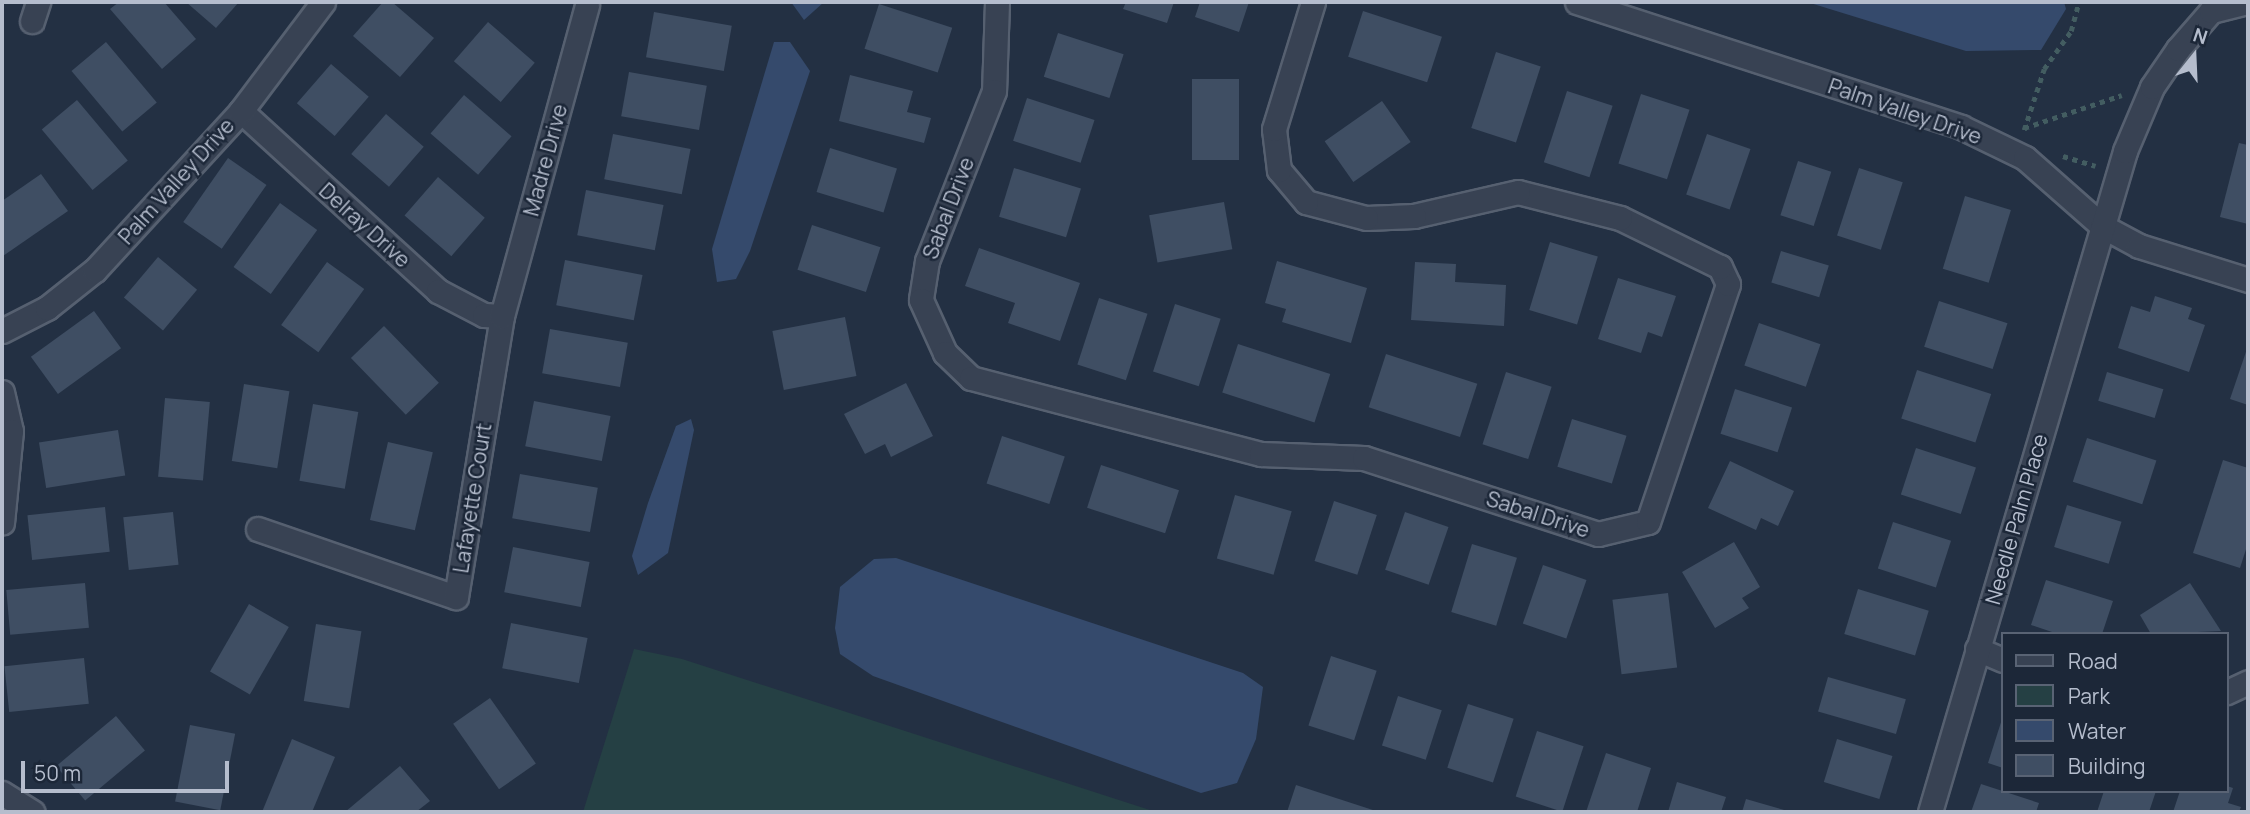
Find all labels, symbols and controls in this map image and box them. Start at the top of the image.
north arrow [2159,21,2229,91]
text: N [2190,22,2211,51]
street label: Palm Valley Drive [1825,73,1985,149]
street label: Madre Drive [518,101,572,219]
street label: Palm Valley Drive [113,113,239,249]
street label: Sabal Drive [917,154,979,262]
street label: Delray Drive [314,178,416,272]
street label: Lafayette Court [448,421,496,575]
street label: Needle Palm Place [1980,431,2052,607]
street label: Sabal Drive [1483,485,1593,543]
legend [2002,632,2229,793]
text: Road [2068,647,2118,675]
text: Park [2068,682,2110,710]
text: Water [2068,717,2126,745]
scale bar [24,748,233,792]
text: Building [2068,752,2145,780]
text: 50 m [34,759,81,787]

